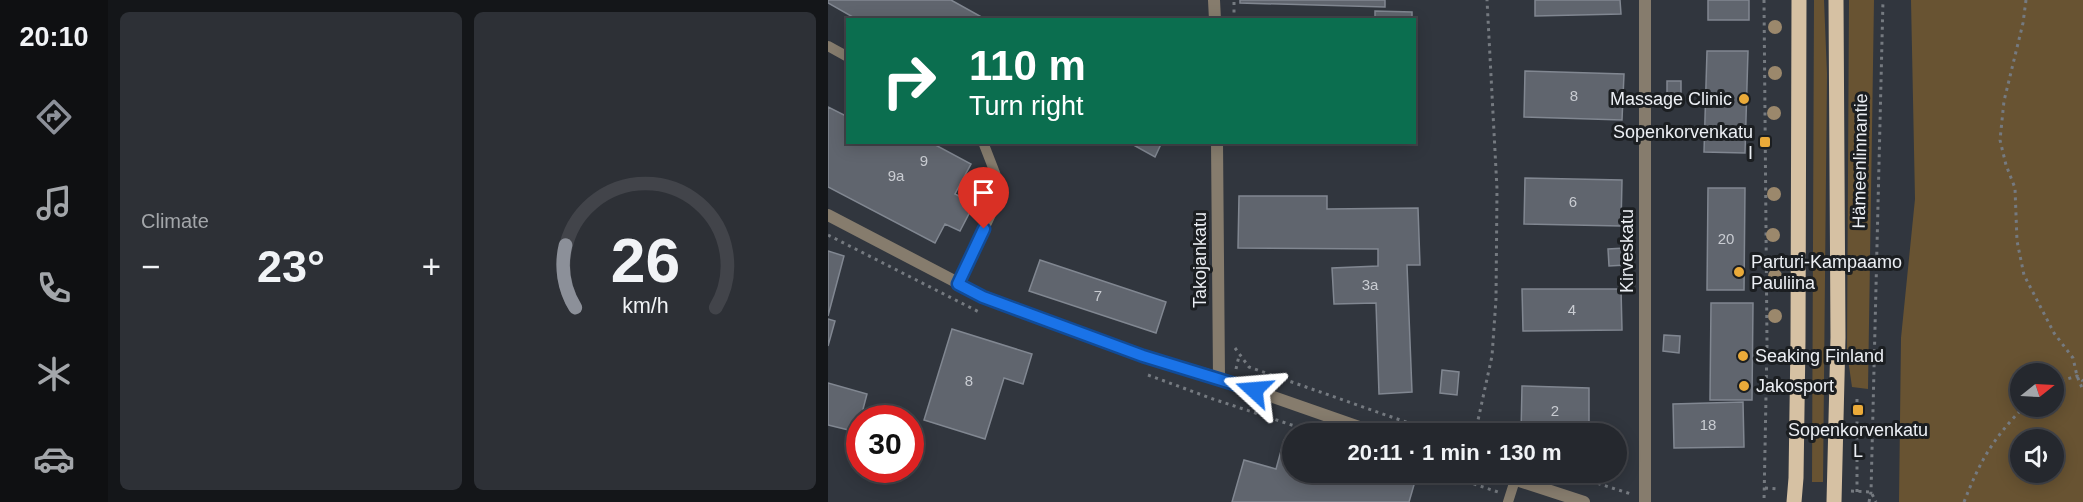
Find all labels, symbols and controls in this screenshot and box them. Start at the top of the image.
text: 20:10 [19,22,89,52]
icon: right [870,42,948,120]
text: 110 m [969,42,1086,89]
house number: 8 [1570,87,1578,104]
place label: Massage Clinic [1610,89,1732,109]
text: Turn right [969,91,1084,121]
marker: Massage Clinic [1737,92,1751,106]
street label: Hämeenlinnantie [1849,93,1871,229]
icon: directions [33,96,75,138]
place label: Sopenkorvenkatu I [1613,122,1753,163]
marker: Sopenkorvenkatu I [1758,135,1772,149]
house number: 9 [920,152,928,169]
house number: 9a [888,167,905,184]
pin [958,167,1009,229]
icon: arrive [967,176,1000,209]
icon: music [33,182,75,224]
house number: 6 [1569,193,1577,210]
street label: Kirveskatu [1617,209,1637,293]
text: Climate [141,210,209,232]
street label: Takojankatu [1190,212,1210,308]
text: 26 [610,226,680,295]
house number: 20 [1718,230,1734,247]
text: 23° [257,241,325,292]
text: − [141,248,160,285]
text: + [422,248,441,285]
place label: Parturi-Kampaamo Pauliina [1751,252,1902,293]
marker: Parturi-Kampaamo Pauliina [1732,265,1746,279]
icon: phone [33,267,75,309]
house number: 3a [1362,276,1379,293]
house number: 7 [1094,287,1102,304]
text: km/h [622,294,668,318]
house number: 4 [1568,301,1576,318]
place label: Seaking Finland [1755,346,1884,366]
marker: Seaking Finland [1736,349,1750,363]
icon: climate [33,353,75,395]
position arrow [1222,358,1286,422]
north arrow [2010,363,2064,417]
map controls [2010,363,2064,483]
house number: 8 [965,372,973,389]
place label: Jakosport [1756,376,1834,396]
marker: Jakosport [1737,379,1751,393]
house number: 2 [1551,402,1559,419]
marker: Sopenkorvenkatu L [1851,403,1865,417]
speed limit sign: 30 [846,405,924,483]
house number: 18 [1700,416,1716,433]
place label: Sopenkorvenkatu L [1788,420,1928,461]
button: sound [2010,429,2064,483]
icon: car [33,438,75,480]
text: 20:11 · 1 min · 130 m [1348,440,1562,465]

